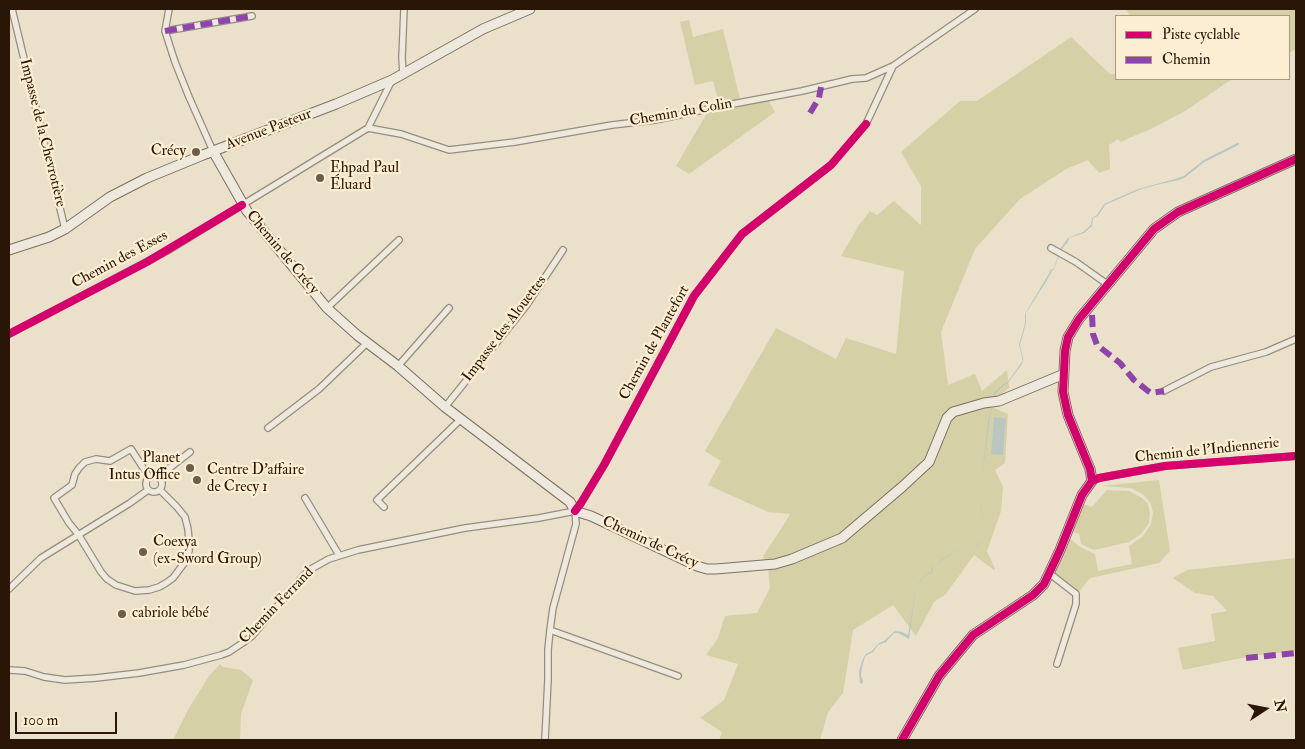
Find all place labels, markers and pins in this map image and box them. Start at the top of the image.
place label: Crécy [151,143,186,161]
marker: Crécy [190,146,202,158]
place label: Ehpad Paul Éluard [330,160,399,195]
marker: Ehpad Paul Éluard [314,172,326,184]
place label: Planet Intus Office [109,450,180,485]
marker: Planet Intus Office [184,462,196,474]
place label: Centre D'affaire de Crecy 1 [207,462,304,497]
marker: Centre D'affaire de Crecy 1 [191,474,203,486]
place label: Coexya (ex-Sword Group) [153,534,262,569]
marker: Coexya (ex-Sword Group) [137,546,149,558]
place label: cabriole bébé [132,605,209,623]
marker: cabriole bébé [116,608,128,620]

